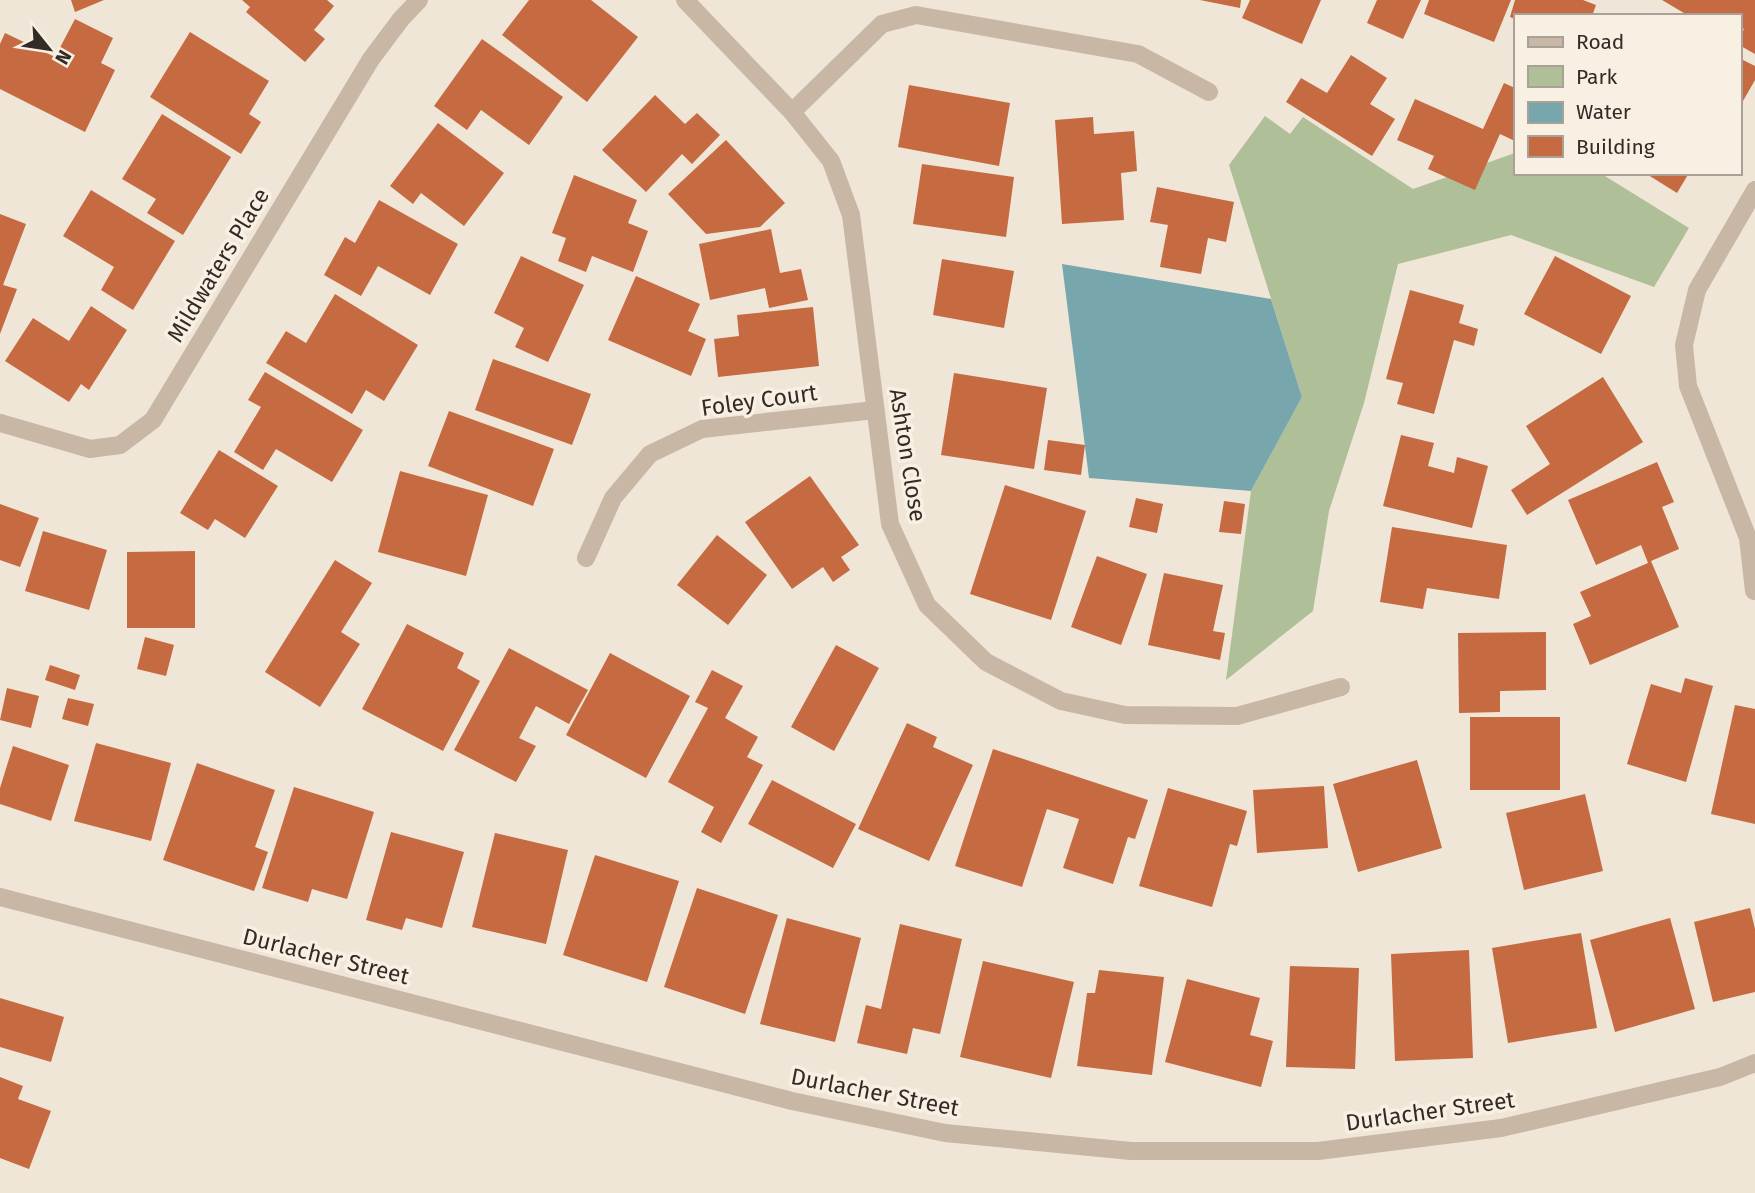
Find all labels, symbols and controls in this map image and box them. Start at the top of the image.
north arrow [14,14,84,84]
legend [1514,14,1741,175]
text: Road [1576,29,1624,55]
text: N [50,46,76,68]
text: Park [1576,64,1618,90]
text: Water [1576,99,1631,125]
text: Building [1576,134,1655,160]
street label: Mildwaters Place [161,183,275,347]
street label: Foley Court [699,378,819,422]
street label: Ashton Close [884,386,932,524]
street label: Durlacher Street [240,922,413,990]
street label: Durlacher Street [789,1062,962,1122]
street label: Durlacher Street [1344,1085,1517,1137]

